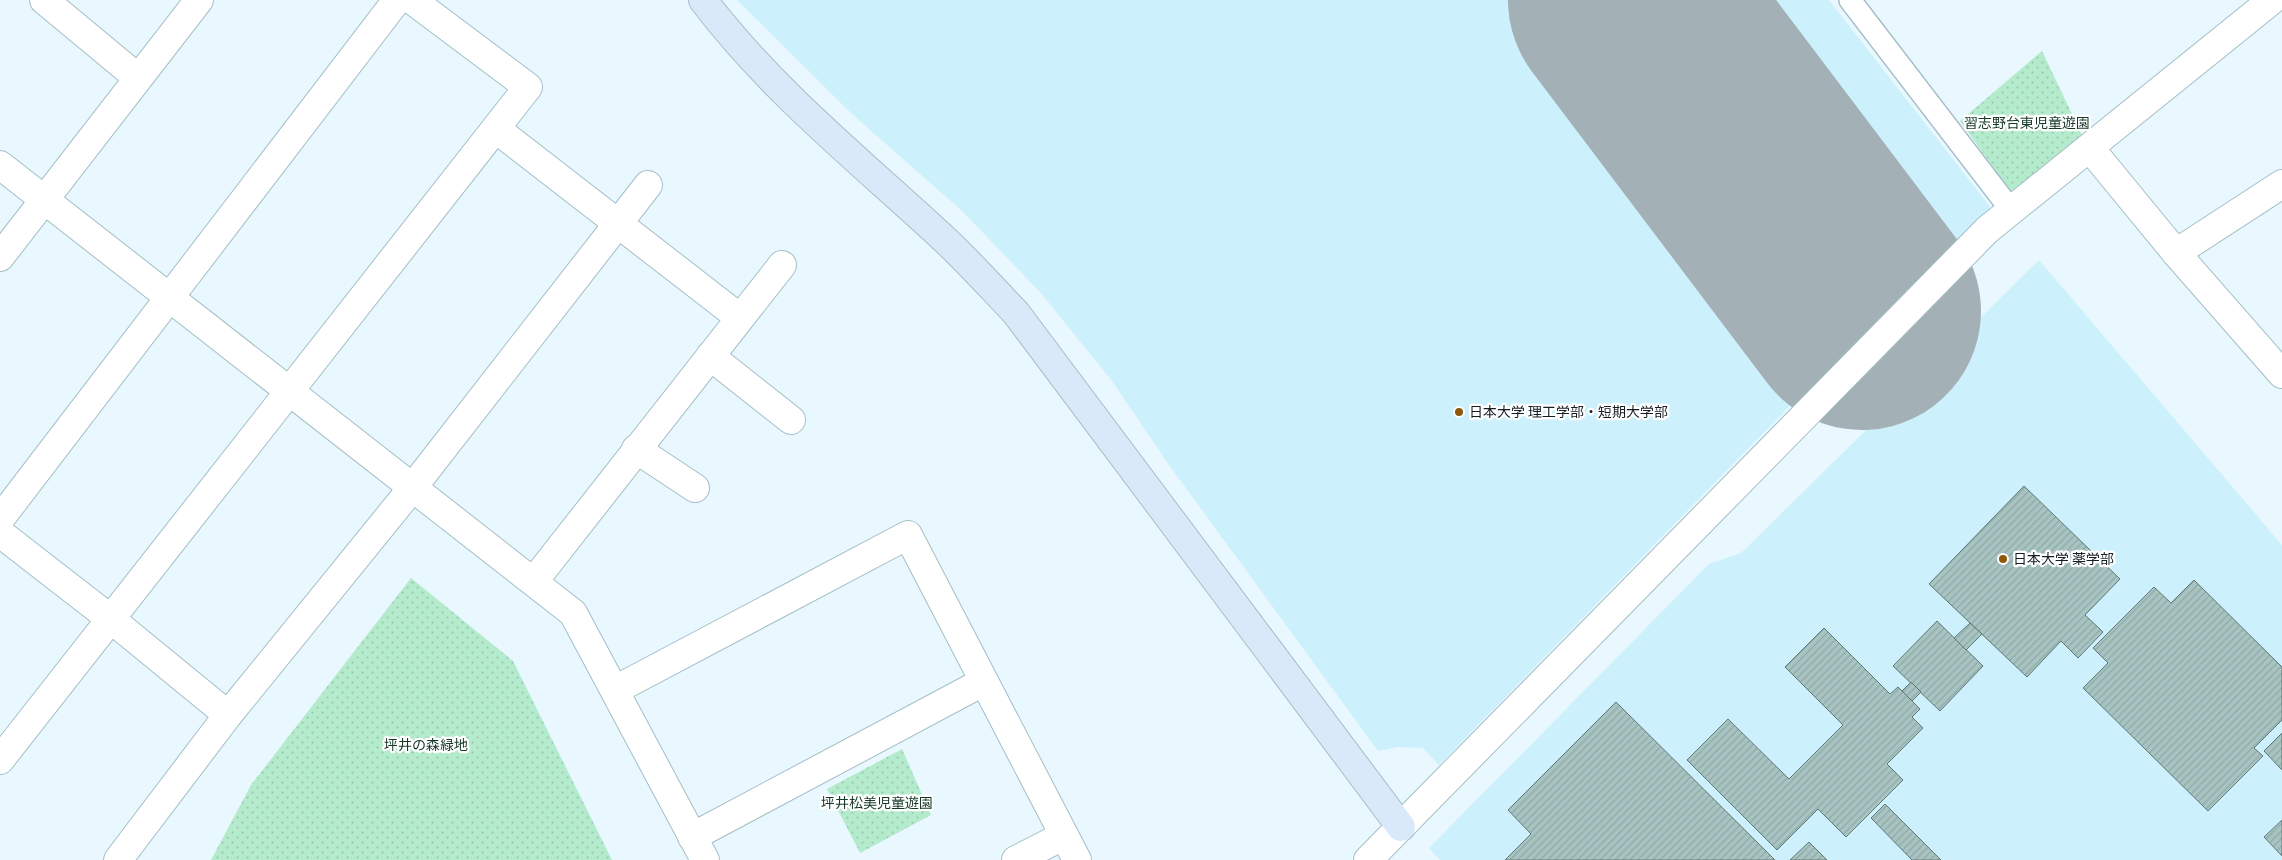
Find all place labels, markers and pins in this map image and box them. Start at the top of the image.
place label: 日本大学 理工学部・短期大学部 [1469,403,1668,421]
marker: 日本大学 理工学部・短期大学部 [1453,406,1465,418]
place label: 日本大学 薬学部 [2013,550,2114,568]
marker: 日本大学 薬学部 [1997,553,2009,565]

